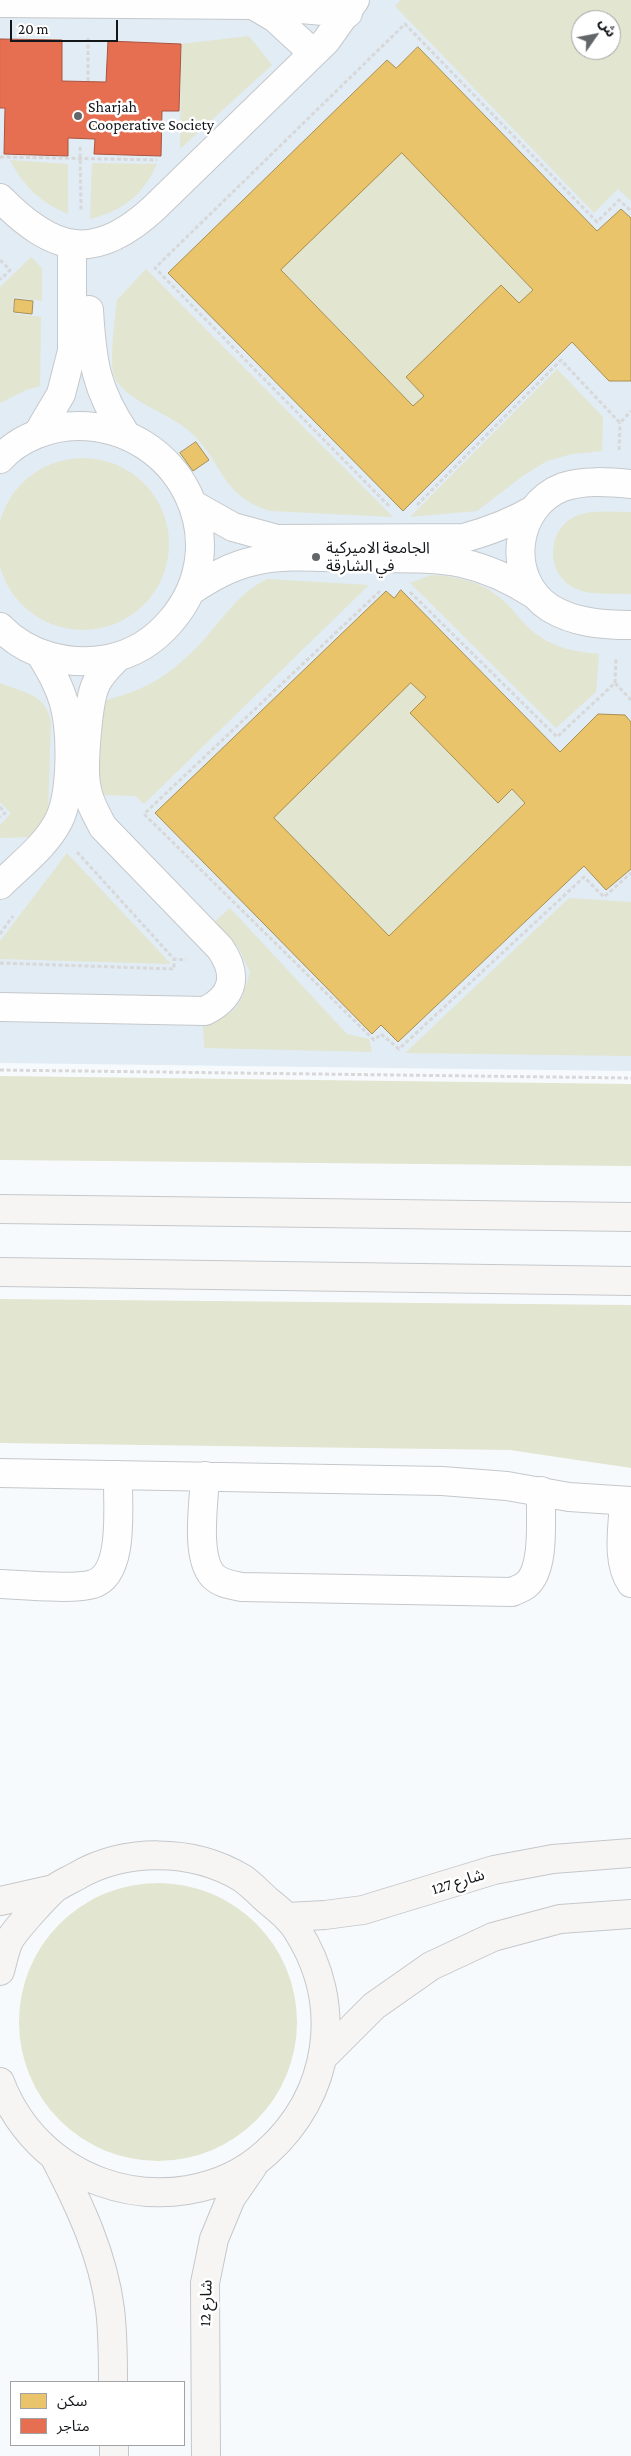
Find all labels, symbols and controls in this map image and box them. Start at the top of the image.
scale bar [12,10,120,42]
north arrow [571,10,621,60]
text: ش [596,15,620,40]
text: 20 m [18,21,49,37]
place label: Sharjah Cooperative Society [88,97,214,135]
marker: Sharjah Cooperative Society [72,110,84,122]
place label: الجامعة الاميركية في الشارقة [326,538,430,576]
marker: الجامعة الاميركية في الشارقة [310,551,322,563]
street label: شارع 127 [429,1865,487,1899]
street label: شارع 12 [196,2279,216,2327]
legend [10,2381,185,2446]
text: سكن [57,2393,87,2409]
text: متاجر [57,2418,90,2434]

